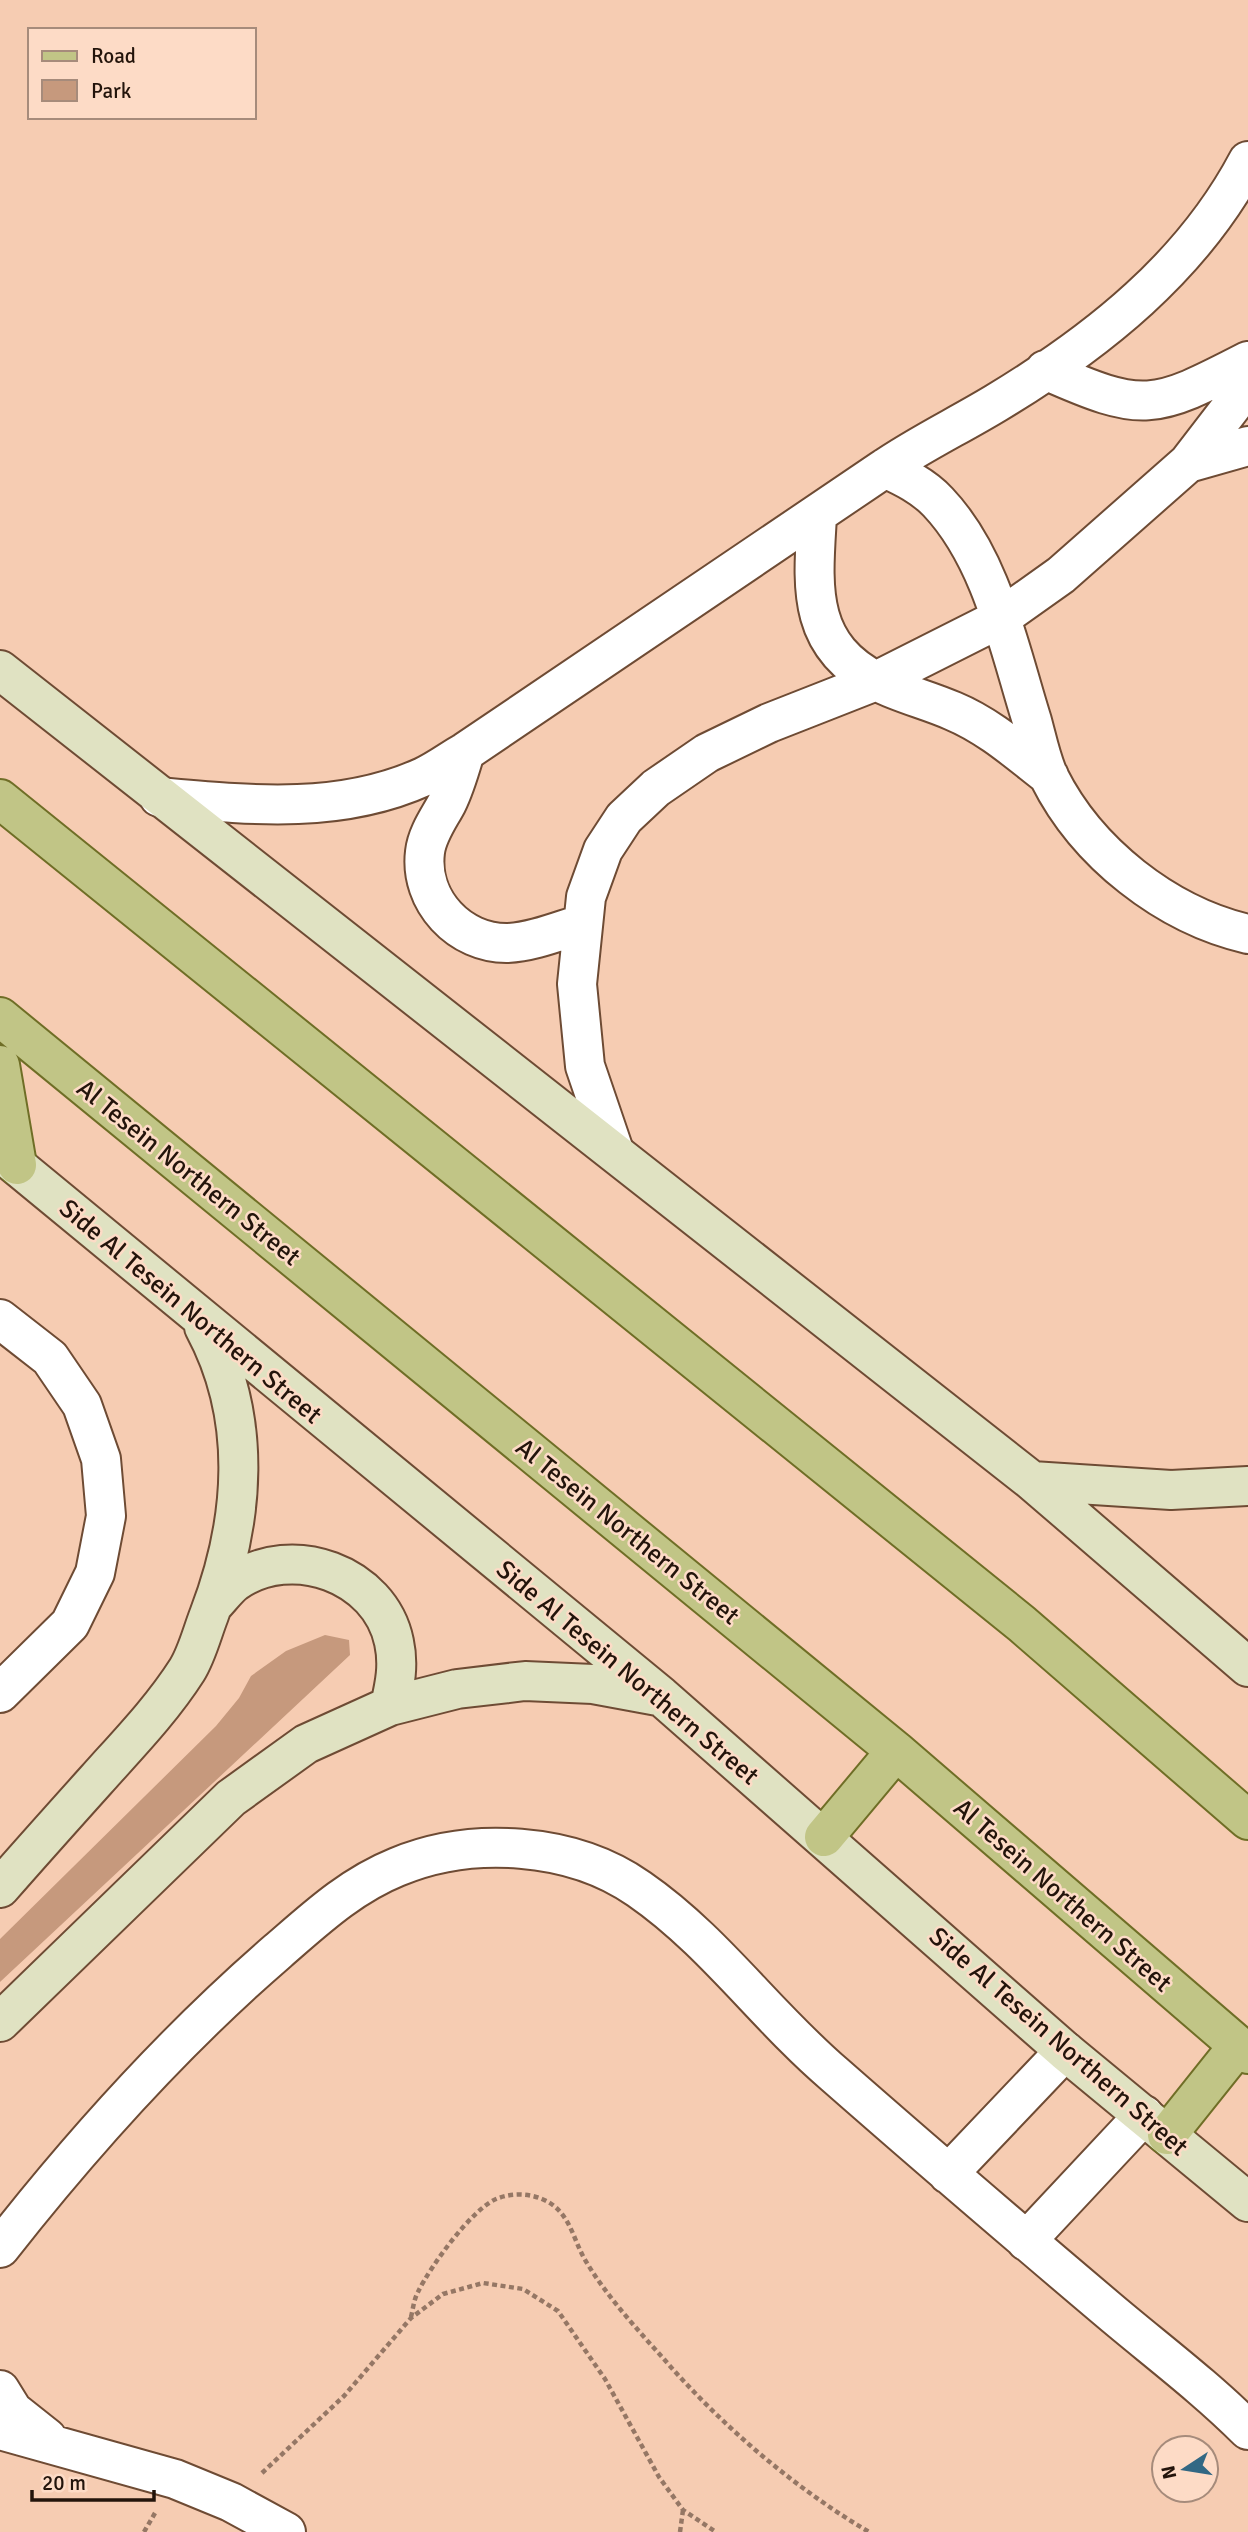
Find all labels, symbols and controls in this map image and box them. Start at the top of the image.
legend [28,28,256,119]
text: Road [91,43,136,69]
text: Park [91,78,132,104]
street label: Al Tesein Northern Street [70,1073,307,1273]
street label: Side Al Tesein Northern Street [53,1193,328,1431]
street label: Al Tesein Northern Street [509,1432,746,1632]
street label: Side Al Tesein Northern Street [490,1554,765,1792]
street label: Al Tesein Northern Street [947,1792,1178,1999]
street label: Side Al Tesein Northern Street [922,1921,1194,2163]
north arrow [1150,2434,1220,2504]
scale bar [32,2458,154,2502]
text: N [1156,2463,1182,2481]
text: 20 m [42,2470,86,2496]

